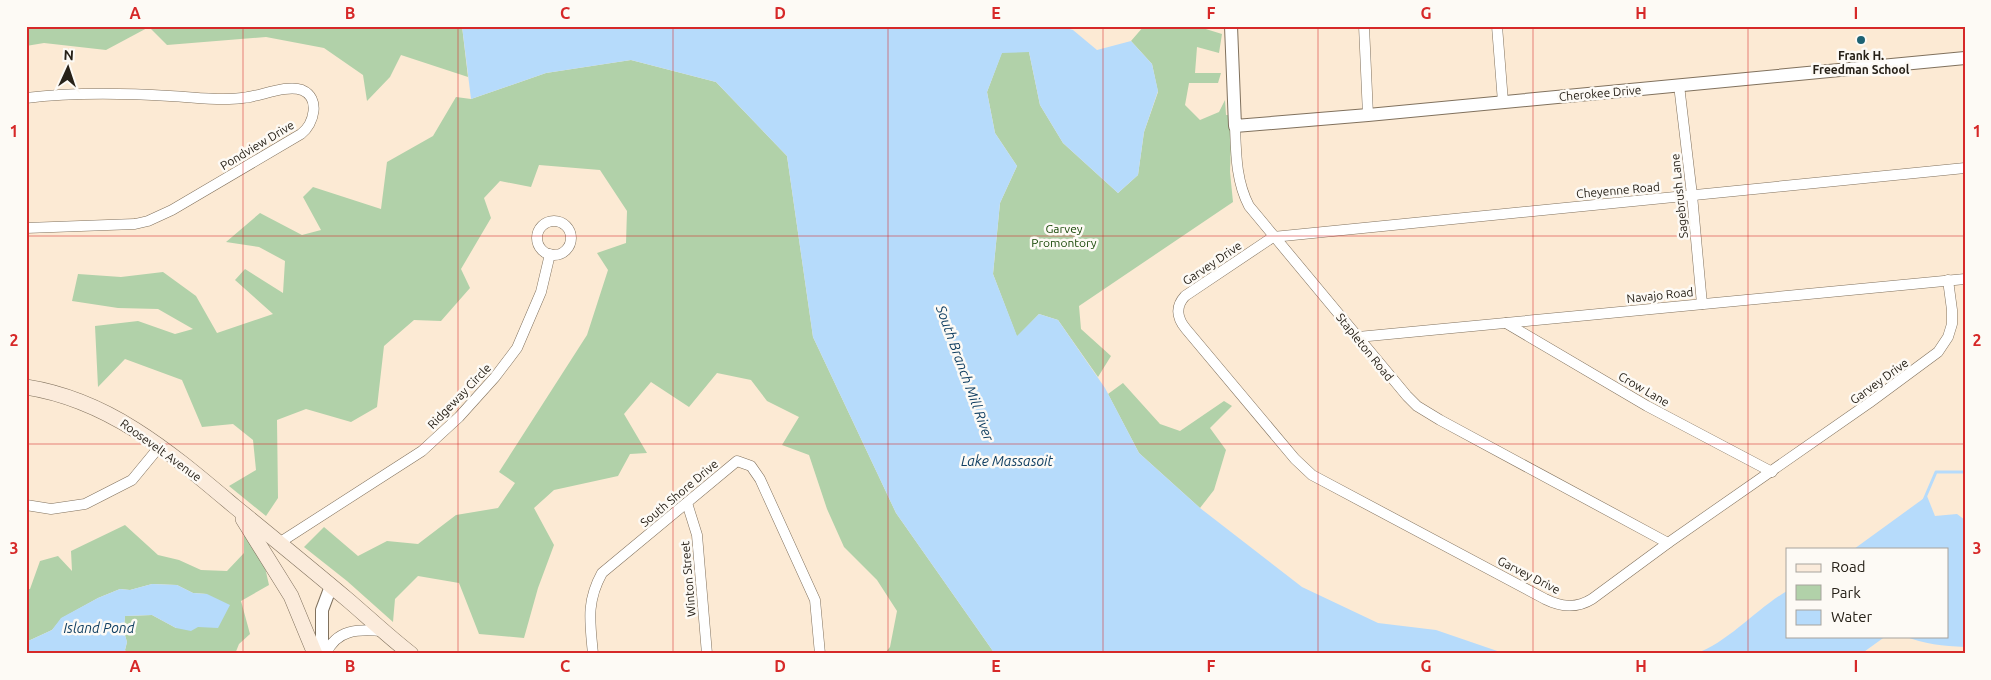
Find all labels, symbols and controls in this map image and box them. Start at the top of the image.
text: A [129,4,141,22]
text: B [345,4,355,22]
text: C [560,4,570,22]
text: D [774,4,786,22]
text: E [991,4,1001,22]
text: F [1207,4,1216,22]
text: G [1420,4,1432,22]
text: H [1635,4,1647,22]
text: I [1854,4,1858,22]
marker: Frank H. Freedman School [1855,34,1867,46]
north arrow [42,42,92,92]
text: N [63,47,74,63]
place label: Frank H. Freedman School [1813,49,1910,76]
street label: Cherokee Drive [1558,83,1642,103]
street label: Pondview Drive [218,118,296,172]
text: 1 [9,122,19,140]
text: 1 [1972,122,1982,140]
street label: Sagebrush Lane [1668,153,1690,239]
street label: Cheyenne Road [1576,180,1660,200]
park label: Garvey Promontory [1031,222,1097,249]
street label: Garvey Drive [1180,239,1244,287]
street label: Navajo Road [1626,285,1694,305]
water label: South Branch Mill River [933,302,997,444]
street label: Stapleton Road [1334,311,1396,383]
text: 2 [9,331,19,349]
text: 2 [1972,331,1982,349]
street label: Garvey Drive [1848,356,1910,406]
street label: Ridgeway Circle [425,361,493,431]
street label: Crow Lane [1616,369,1672,409]
street label: Roosevelt Avenue [118,416,204,484]
water label: Lake Massasoit [961,453,1054,469]
street label: South Shore Drive [638,457,720,529]
text: 3 [9,539,19,557]
text: 3 [1972,539,1982,557]
street label: Winton Street [678,540,698,617]
legend [1786,548,1948,638]
street label: Garvey Drive [1496,554,1562,596]
text: Road [1831,558,1866,575]
text: Park [1831,584,1861,601]
text: Water [1831,608,1872,625]
water label: Island Pond [64,620,136,636]
text: A [129,657,141,675]
text: B [345,657,355,675]
text: C [560,657,570,675]
text: D [774,657,786,675]
text: E [991,657,1001,675]
text: F [1207,657,1216,675]
text: G [1420,657,1432,675]
text: H [1635,657,1647,675]
text: I [1854,657,1858,675]

